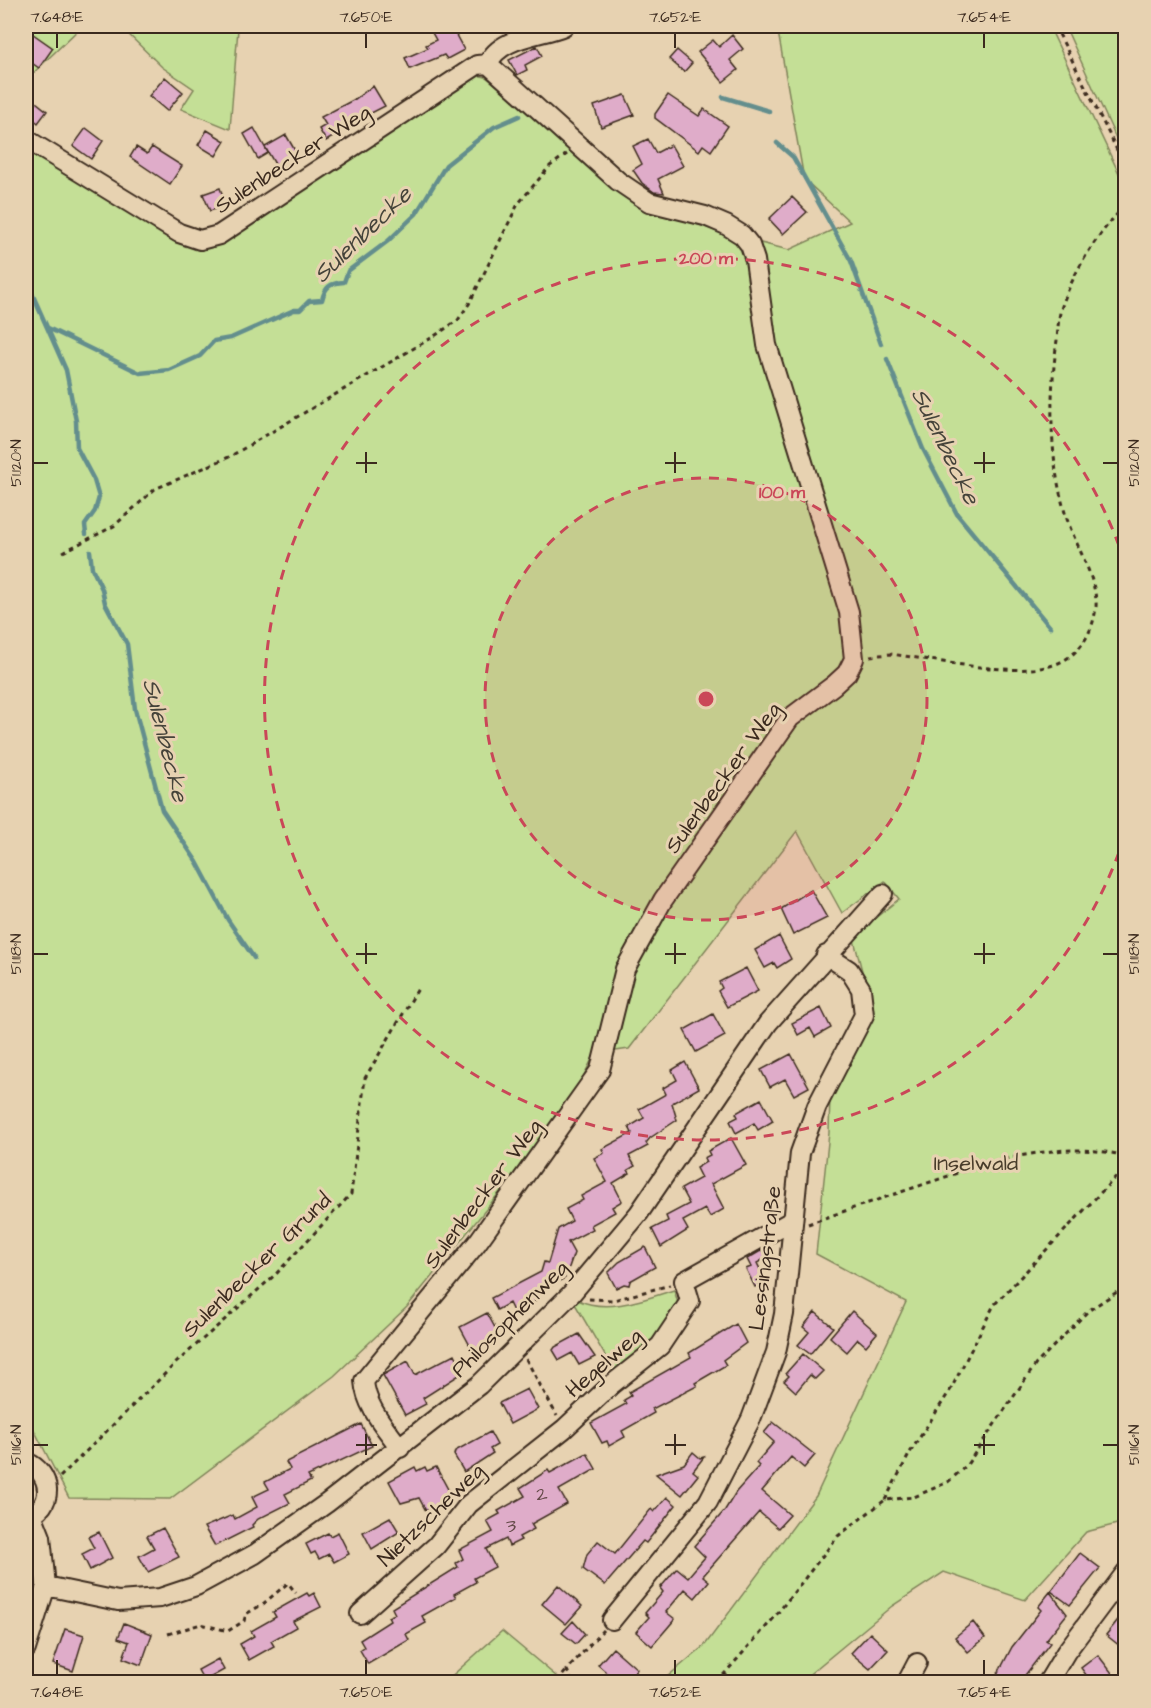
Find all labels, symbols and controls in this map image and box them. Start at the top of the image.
text: 7.648°E [31,7,84,28]
text: 7.650°E [340,7,393,28]
text: 7.652°E [649,7,701,28]
text: 7.654°E [957,7,1011,28]
street label: Sulenbecker Weg [209,97,377,222]
water label: Sulenbecke [306,178,420,291]
text: 200 m [678,246,734,271]
water label: Sulenbecke [902,382,988,511]
text: 51.120°N [6,439,27,487]
text: 51.120°N [1124,439,1145,487]
text: 100 m [759,480,806,505]
water label: Sulenbecke [133,675,197,806]
centre of rings [696,689,716,709]
street label: Sulenbecker Weg [658,696,790,860]
text: 51.118°N [6,934,27,974]
text: 51.118°N [1124,934,1145,974]
street label: Sulenbecker Weg [417,1113,551,1276]
park label: Inselwald [934,1148,1018,1179]
street label: Lessingstraße [741,1184,791,1333]
street label: Sulenbecker Grund [175,1185,339,1345]
street label: Philosophenweg [444,1253,576,1385]
street label: Hegelweg [559,1321,650,1406]
text: 51.116°N [6,1425,27,1465]
text: 51.116°N [1124,1425,1145,1465]
street label: Nietzscheweg [371,1456,492,1575]
house number: 2 [536,1480,548,1508]
house number: 3 [506,1512,516,1540]
text: 7.648°E [31,1682,84,1703]
text: 7.650°E [340,1682,393,1703]
text: 7.652°E [649,1682,701,1703]
text: 7.654°E [957,1682,1011,1703]

